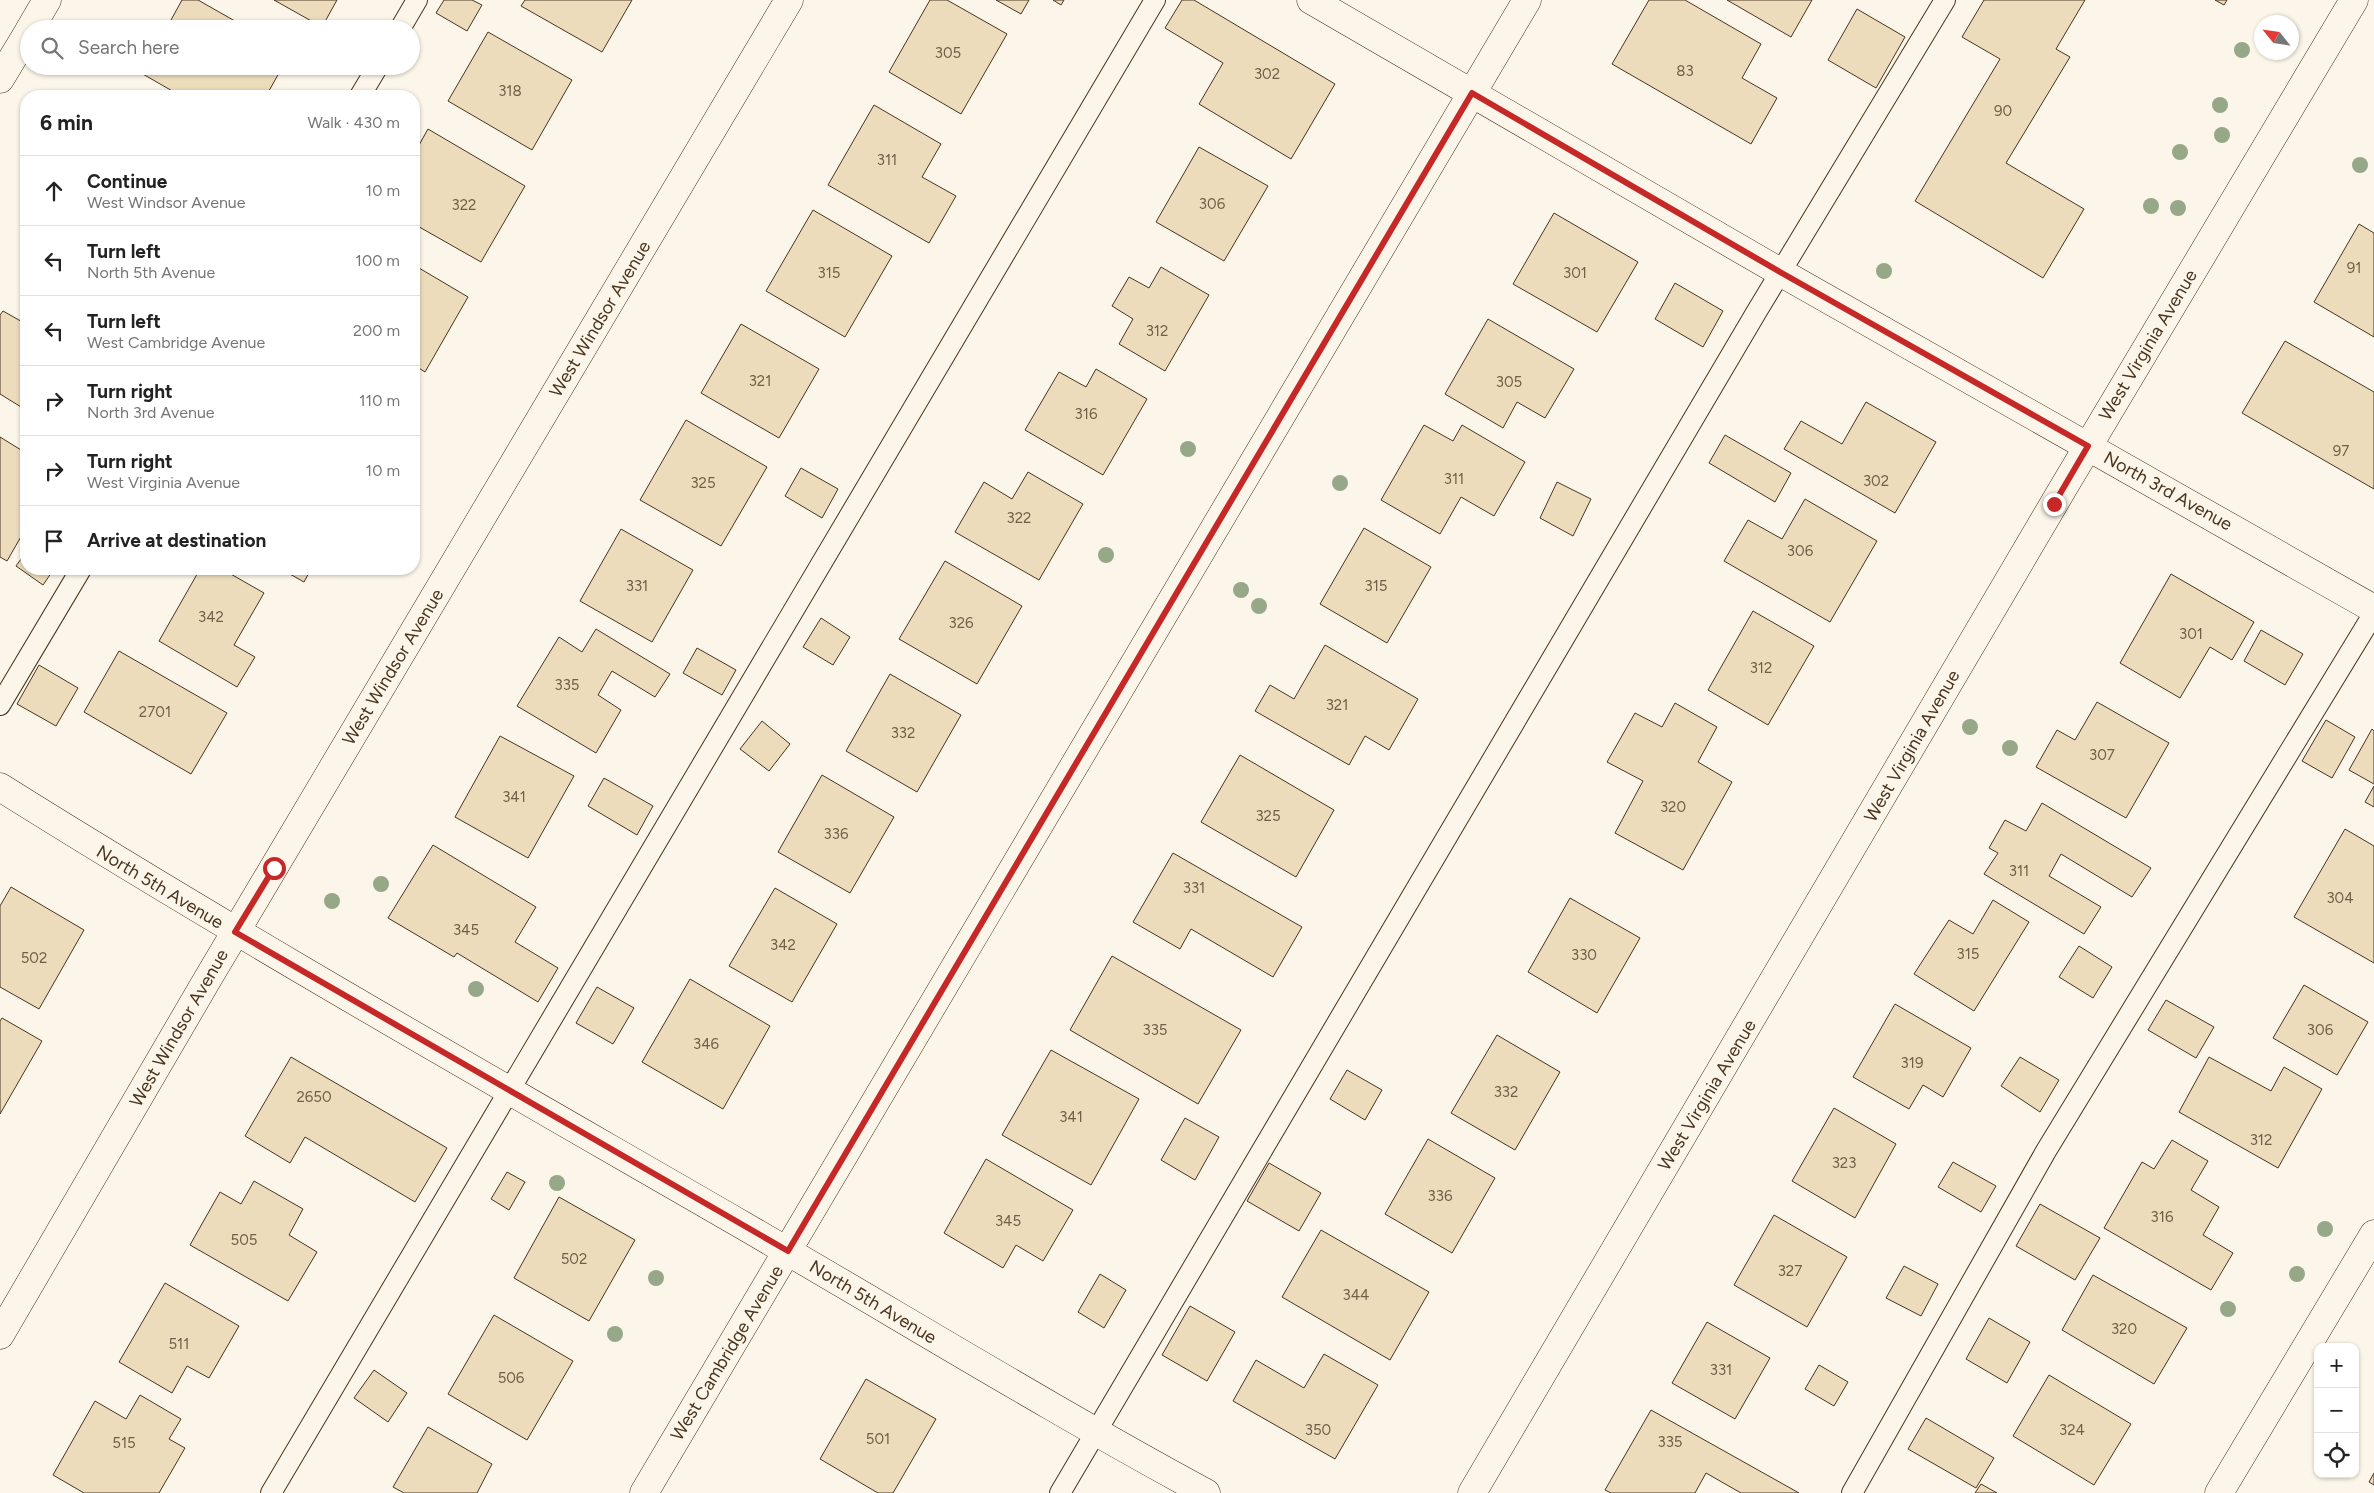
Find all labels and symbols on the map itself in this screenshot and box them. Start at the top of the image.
north arrow [2254,15,2299,60]
house number: 305 [935,44,961,62]
house number: 83 [1676,62,1694,80]
house number: 302 [1254,65,1280,83]
house number: 318 [498,82,522,100]
house number: 90 [1994,102,2012,120]
house number: 311 [877,151,897,169]
house number: 306 [1199,195,1226,213]
house number: 322 [452,196,476,214]
street label: West Windsor Avenue [545,237,655,401]
house number: 91 [2347,259,2361,277]
house number: 315 [818,264,840,282]
house number: 301 [1563,264,1587,282]
street label: West Virginia Avenue [2094,265,2202,424]
house number: 312 [1146,322,1168,340]
house number: 321 [749,372,771,390]
house number: 305 [1496,373,1522,391]
house number: 316 [1075,405,1098,423]
house number: 97 [2333,442,2349,460]
street label: North 3rd Avenue [2100,447,2236,535]
house number: 311 [1444,470,1464,488]
house number: 302 [1863,472,1889,490]
house number: 325 [690,474,716,492]
route end [2043,493,2066,516]
house number: 322 [1007,509,1031,527]
house number: 306 [1787,542,1814,560]
house number: 331 [626,577,648,595]
house number: 315 [1365,577,1387,595]
street label: West Windsor Avenue [338,585,448,749]
house number: 342 [198,608,224,626]
house number: 326 [948,614,974,632]
house number: 301 [2179,625,2203,643]
house number: 312 [1750,659,1772,677]
street label: West Virginia Avenue [1859,666,1965,826]
house number: 335 [555,676,579,694]
house number: 321 [1326,696,1348,714]
house number: 2701 [139,703,171,721]
house number: 332 [891,724,915,742]
house number: 307 [2089,746,2115,764]
house number: 341 [502,788,526,806]
house number: 320 [1660,798,1686,816]
house number: 325 [1255,807,1281,825]
house number: 336 [824,825,849,843]
street label: North 5th Avenue [93,840,228,934]
route start [263,857,286,880]
house number: 311 [2009,862,2029,880]
house number: 331 [1183,879,1205,897]
house number: 304 [2326,889,2354,907]
house number: 345 [453,921,479,939]
house number: 342 [770,936,796,954]
street label: West Windsor Avenue [125,945,233,1111]
house number: 315 [1957,945,1979,963]
house number: 330 [1571,946,1597,964]
house number: 502 [21,949,47,967]
street label: West Virginia Avenue [1653,1015,1761,1174]
house number: 335 [1143,1021,1167,1039]
house number: 306 [2307,1021,2334,1039]
house number: 346 [693,1035,719,1053]
house number: 319 [1901,1054,1923,1072]
house number: 332 [1494,1083,1518,1101]
house number: 2650 [296,1088,332,1106]
house number: 341 [1059,1108,1083,1126]
house number: 312 [2250,1131,2272,1149]
house number: 323 [1832,1154,1856,1172]
house number: 336 [1428,1187,1453,1205]
house number: 316 [2151,1208,2174,1226]
house number: 345 [995,1212,1021,1230]
house number: 505 [231,1231,257,1249]
house number: 502 [561,1250,587,1268]
street label: North 5th Avenue [806,1255,941,1349]
street label: West Cambridge Avenue [666,1261,788,1445]
house number: 327 [1778,1262,1802,1280]
house number: 344 [1343,1286,1369,1304]
house number: 320 [2111,1320,2137,1338]
house number: 511 [168,1335,190,1353]
house number: 331 [1710,1361,1732,1379]
house number: 506 [498,1369,525,1387]
house number: 350 [1305,1421,1331,1439]
house number: 324 [2059,1421,2085,1439]
house number: 501 [866,1430,890,1448]
house number: 335 [1658,1433,1682,1451]
house number: 515 [112,1434,136,1452]

